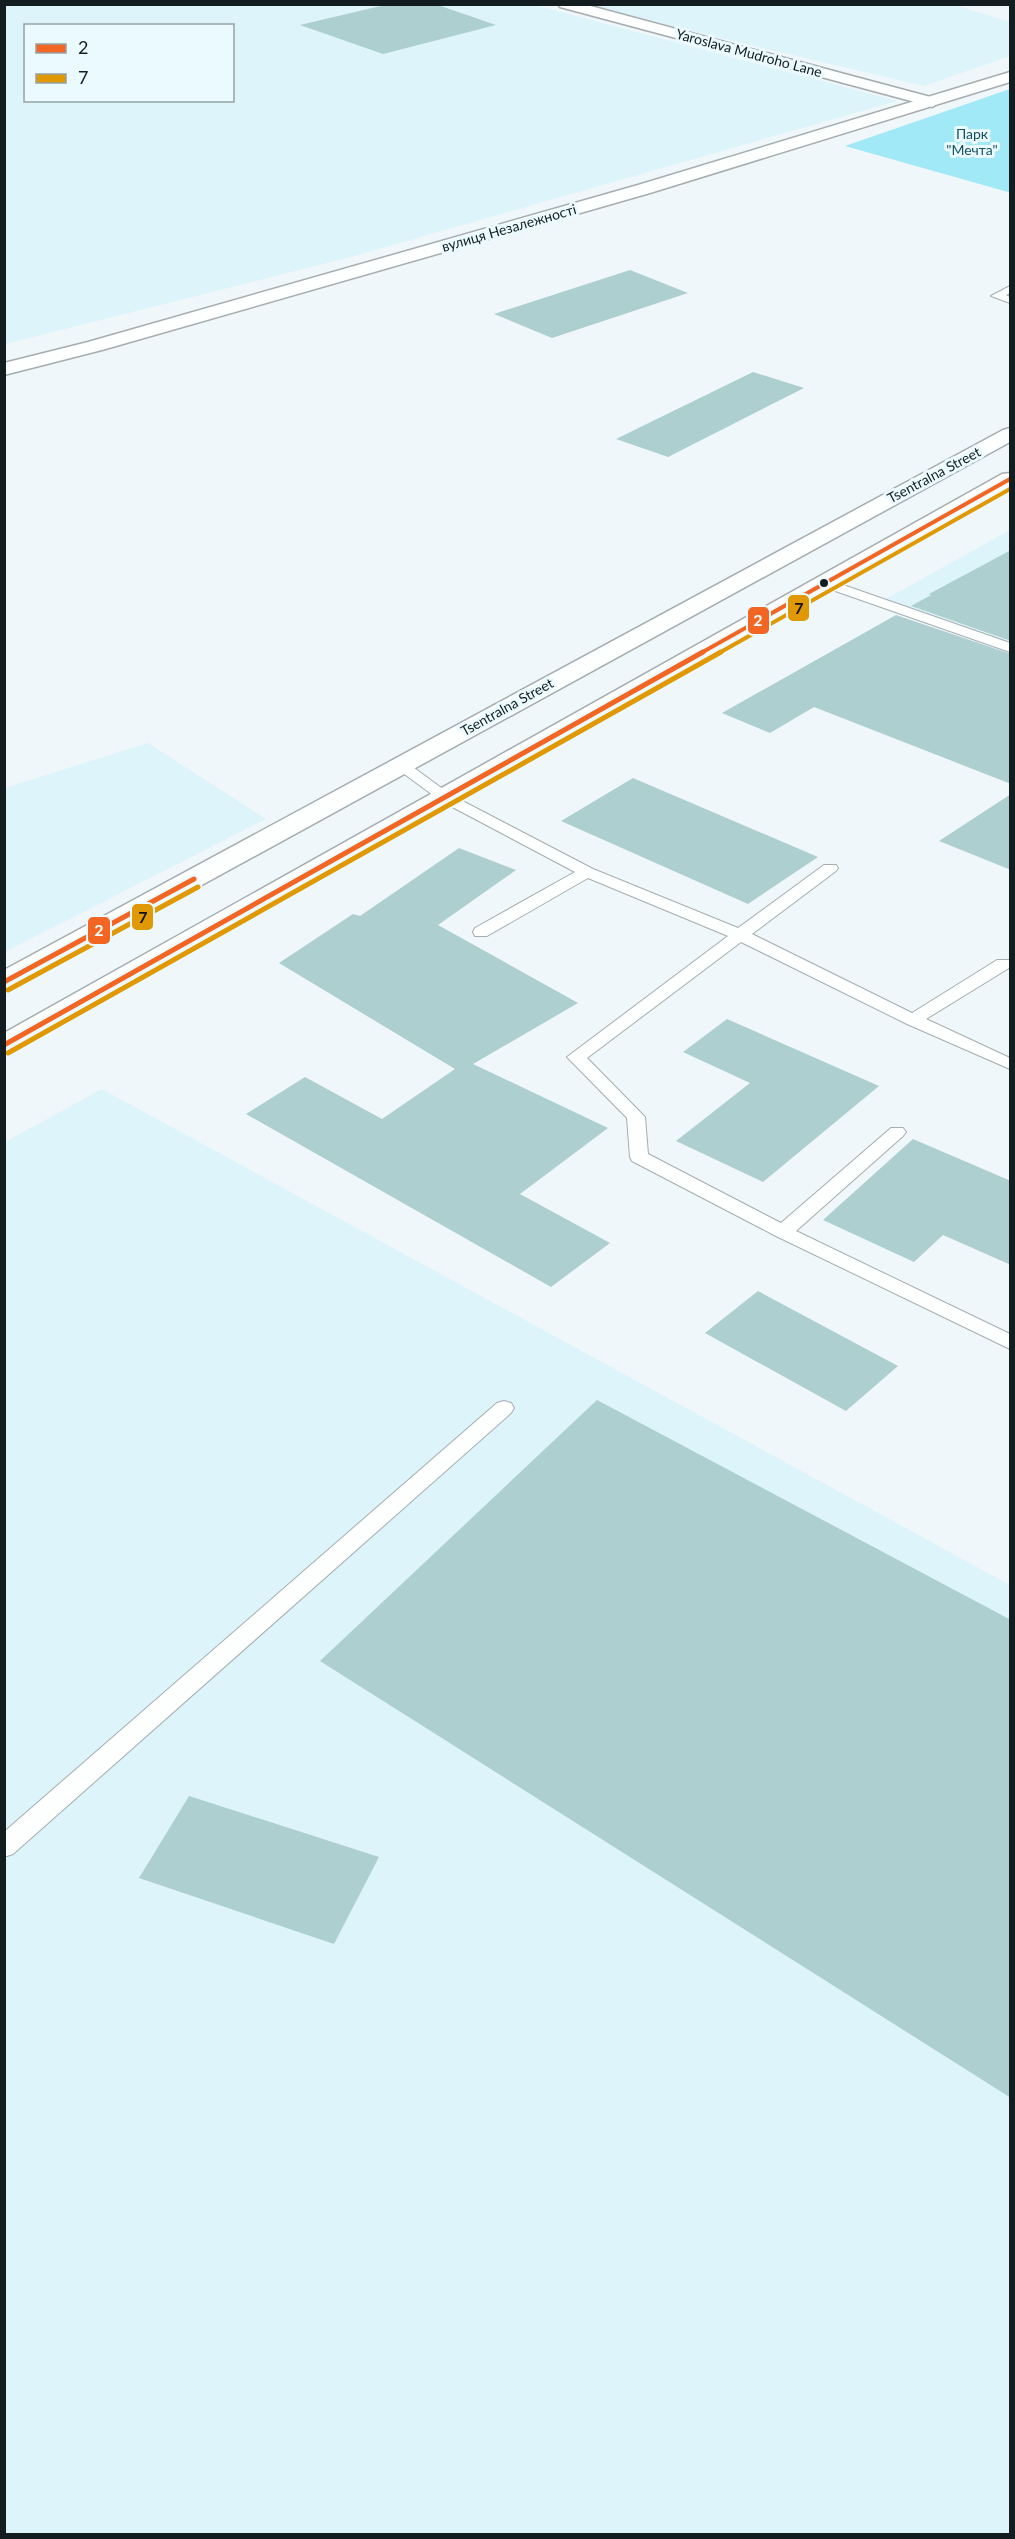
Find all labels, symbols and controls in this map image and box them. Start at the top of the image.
legend [24,24,234,102]
street label: Yaroslava Mudroho Lane [674,25,824,80]
text: 2 [78,36,88,58]
text: 7 [78,66,88,88]
park label: Парк "Мечта" [946,125,998,158]
street label: вулиця Незалежності [440,200,578,255]
street label: Tsentralna Street [884,443,983,506]
unlabelled marker [818,577,830,589]
line badge: 7 [787,594,810,622]
text: 7 [794,598,804,617]
line badge: 2 [747,606,770,635]
text: 2 [753,610,763,629]
street label: Tsentralna Street [457,674,556,739]
line badge: 7 [131,903,154,931]
text: 7 [138,907,148,926]
line badge: 2 [87,916,111,945]
text: 2 [94,920,104,939]

